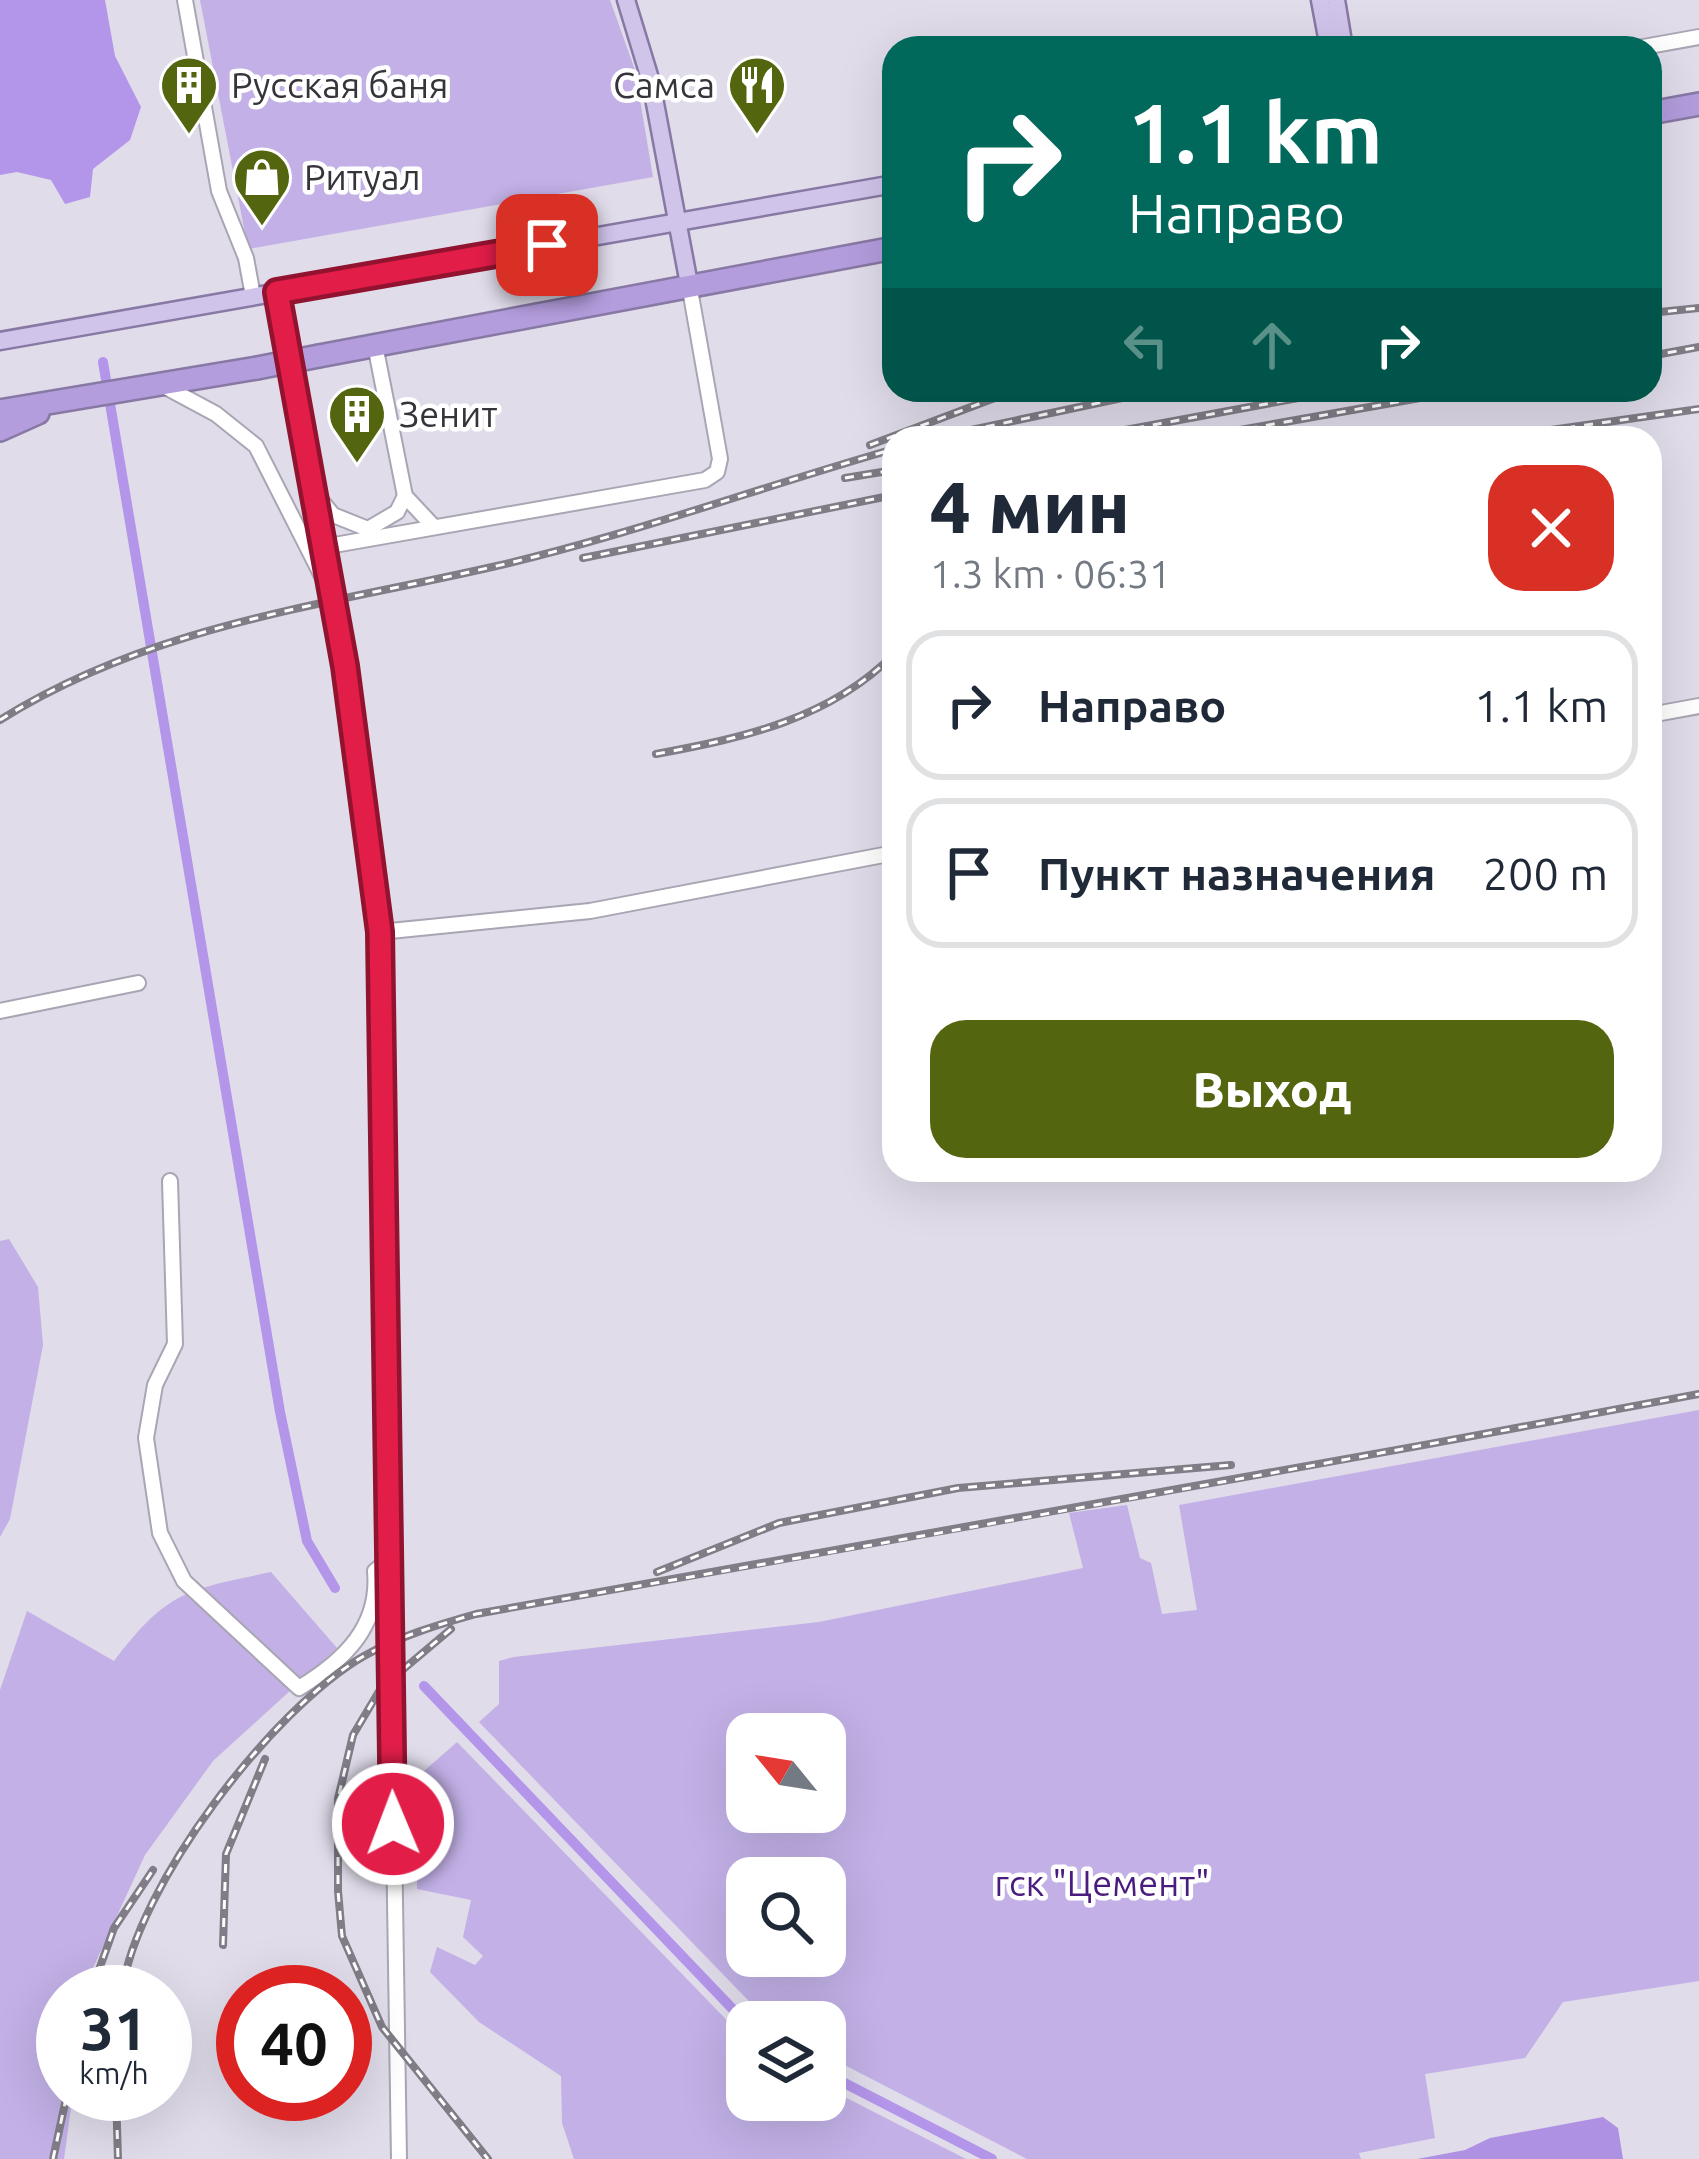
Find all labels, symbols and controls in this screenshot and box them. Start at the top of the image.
building icon: Русская баня [158,54,220,136]
restaurant icon: Самса [726,54,788,136]
place label: Русская баня [231,64,448,105]
place label: Самса [613,64,715,105]
icon: right [930,84,1086,240]
text: 1.1 km [1128,85,1383,179]
shop icon: Ритуал [231,146,293,228]
place label: Ритуал [304,156,421,197]
text: Направо [1128,183,1345,243]
pin [496,194,598,296]
icon: arrive [514,212,580,278]
icon: left [1113,312,1179,378]
icon: ahead [1239,312,1305,378]
icon: right [1365,312,1431,378]
building icon: Зенит [326,383,388,465]
place label: Зенит [399,393,497,434]
button: close [1488,465,1614,591]
text: 4 мин [930,466,1130,547]
text: 1.3 km · 06:31 [930,552,1171,595]
icon: right [936,672,1002,738]
text: Направо [1038,680,1226,731]
text: 1.1 km [1474,680,1608,731]
icon: arrive [936,840,1002,906]
text: Пункт назначения [1038,848,1436,899]
text: 200 m [1483,848,1608,899]
button: Выход [930,1020,1614,1158]
north arrow [726,1713,846,1833]
map controls [726,1713,846,2121]
position arrow [330,1761,456,1887]
button: search [726,1857,846,1977]
park label: гск "Цемент" [994,1862,1210,1903]
speed limit sign: 40 [216,1965,372,2121]
text: 31 [80,1994,148,2061]
button: layers [726,2001,846,2121]
text: km/h [79,2056,149,2090]

